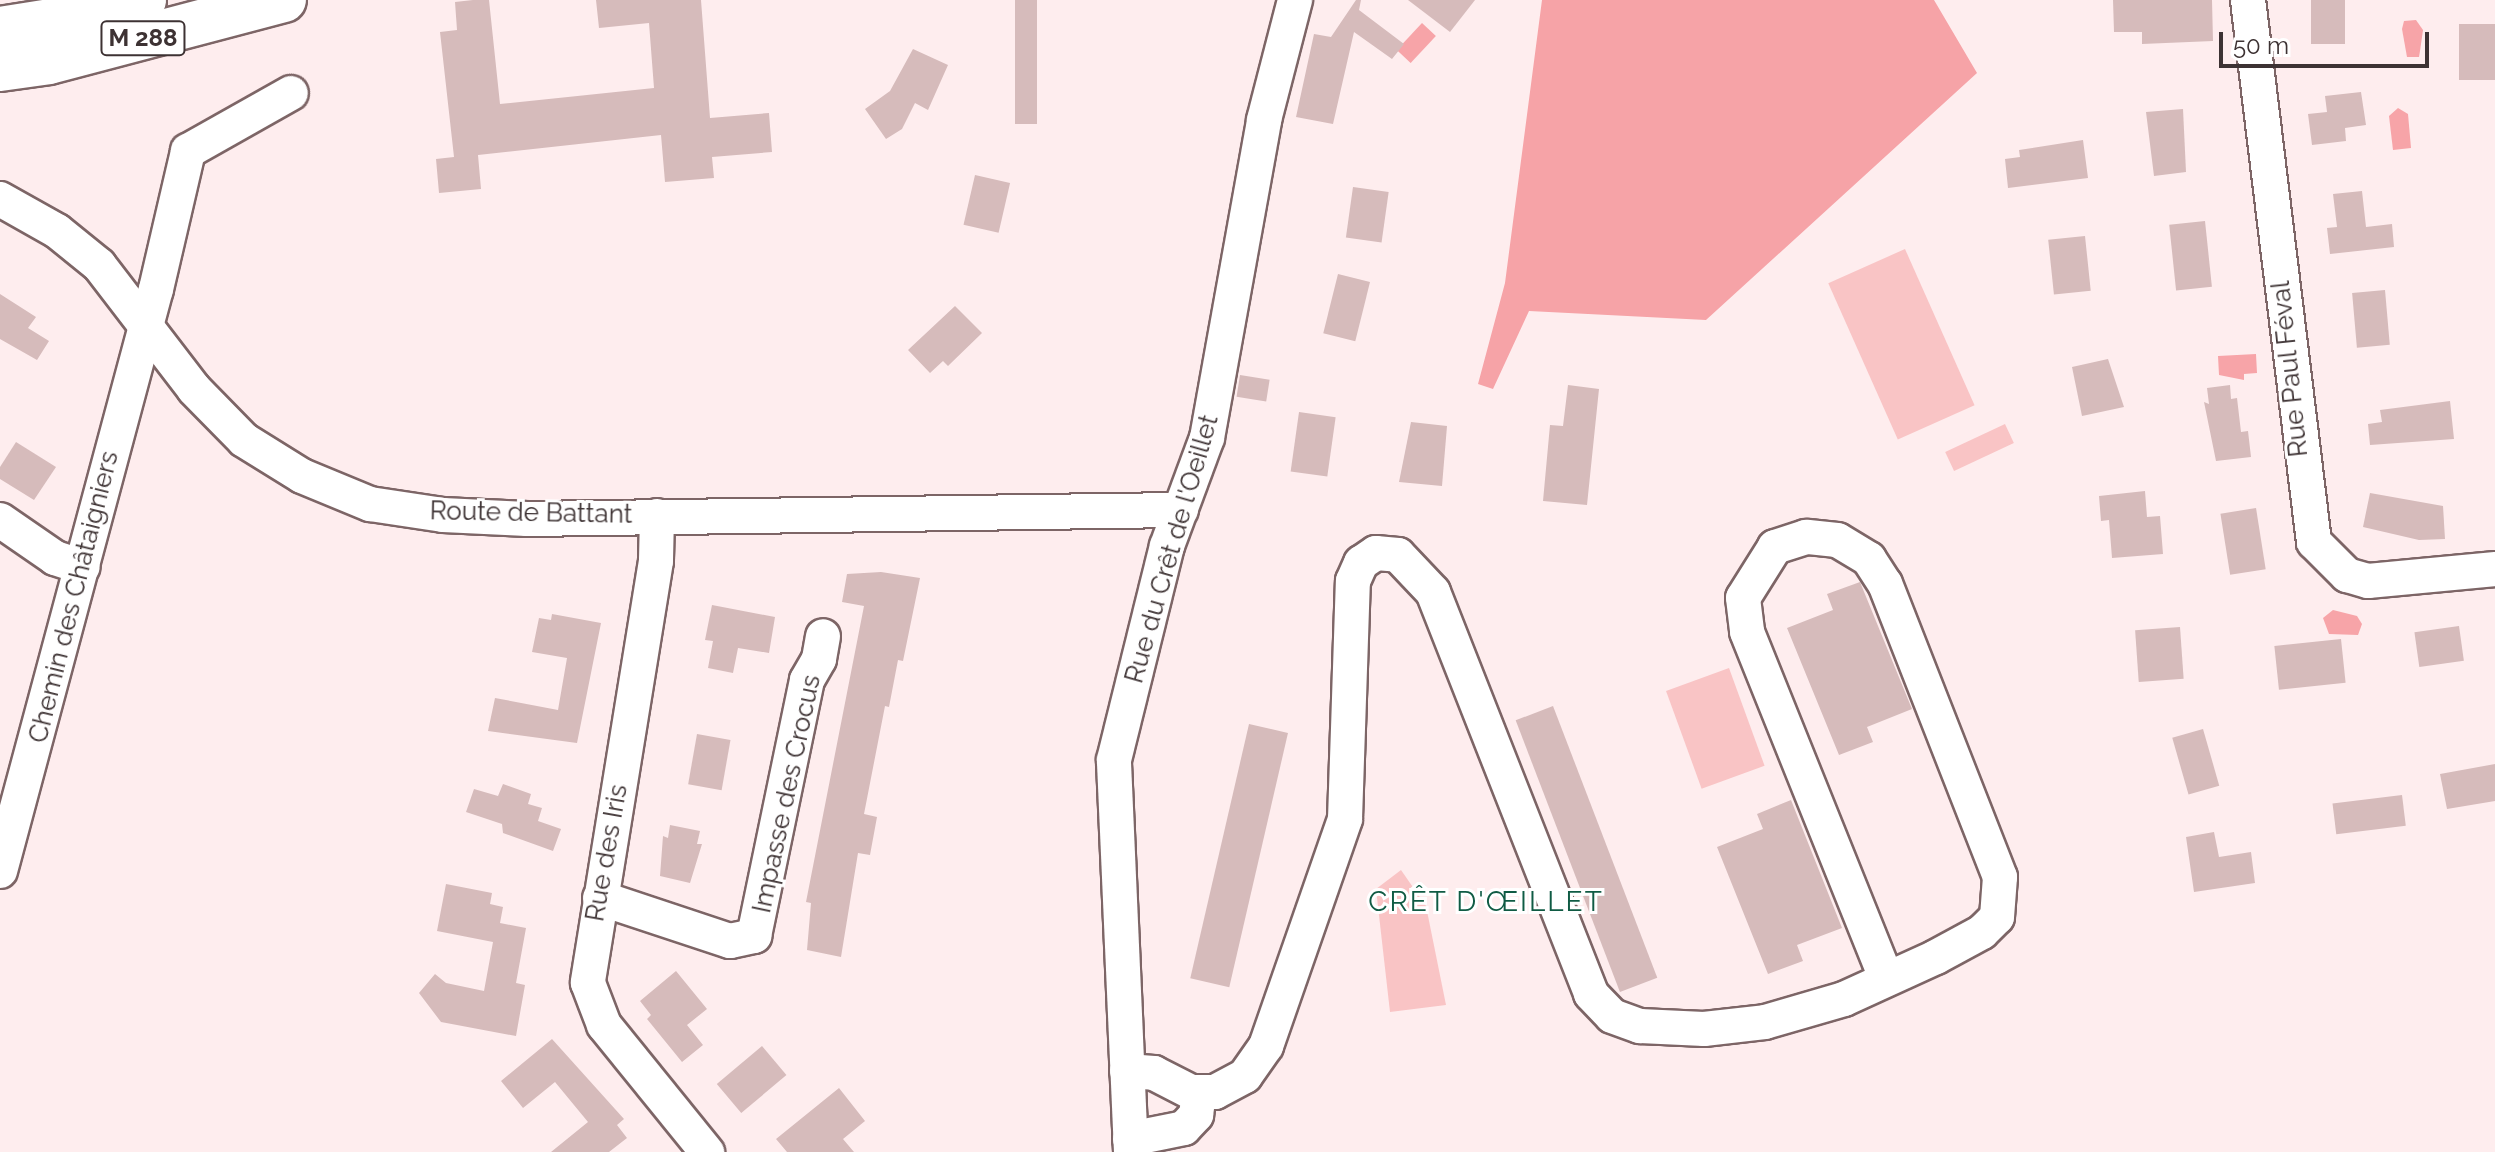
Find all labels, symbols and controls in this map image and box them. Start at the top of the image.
scale bar [2223,16,2433,66]
road number: M 288 [99,18,187,58]
text: 50 m [2233,31,2289,60]
street label: Rue Paul Féval [2265,279,2315,459]
street label: Rue du Crêt de l'Oeillet [1119,411,1225,687]
street label: Chemin des Châtaigniers [23,448,125,746]
street label: Route de Battant [429,496,633,530]
street label: Impasse des Crocus [747,672,827,916]
street label: Rue des Iris [580,782,634,924]
district label: CRÊT D'ŒILLET [1368,885,1604,919]

